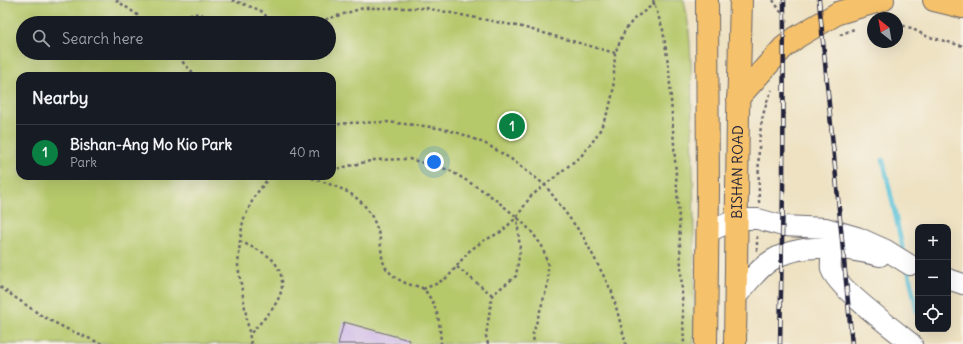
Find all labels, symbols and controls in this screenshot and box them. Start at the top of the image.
north arrow [867,12,903,48]
search box [16,16,336,60]
icon: search [30,27,52,49]
text: Search here [62,29,143,48]
text: Nearby [32,87,88,109]
pin: 1 [499,111,525,141]
street label: BISHAN ROAD [728,125,747,219]
text: Bishan-Ang Mo Kio Park [70,135,232,154]
text: 1 [42,144,48,161]
text: 40 m [289,144,320,161]
your location [424,152,444,172]
text: Park [70,154,97,171]
map controls [915,224,951,332]
button: + [915,224,951,260]
button: − [915,260,951,296]
button: locate [915,296,951,332]

